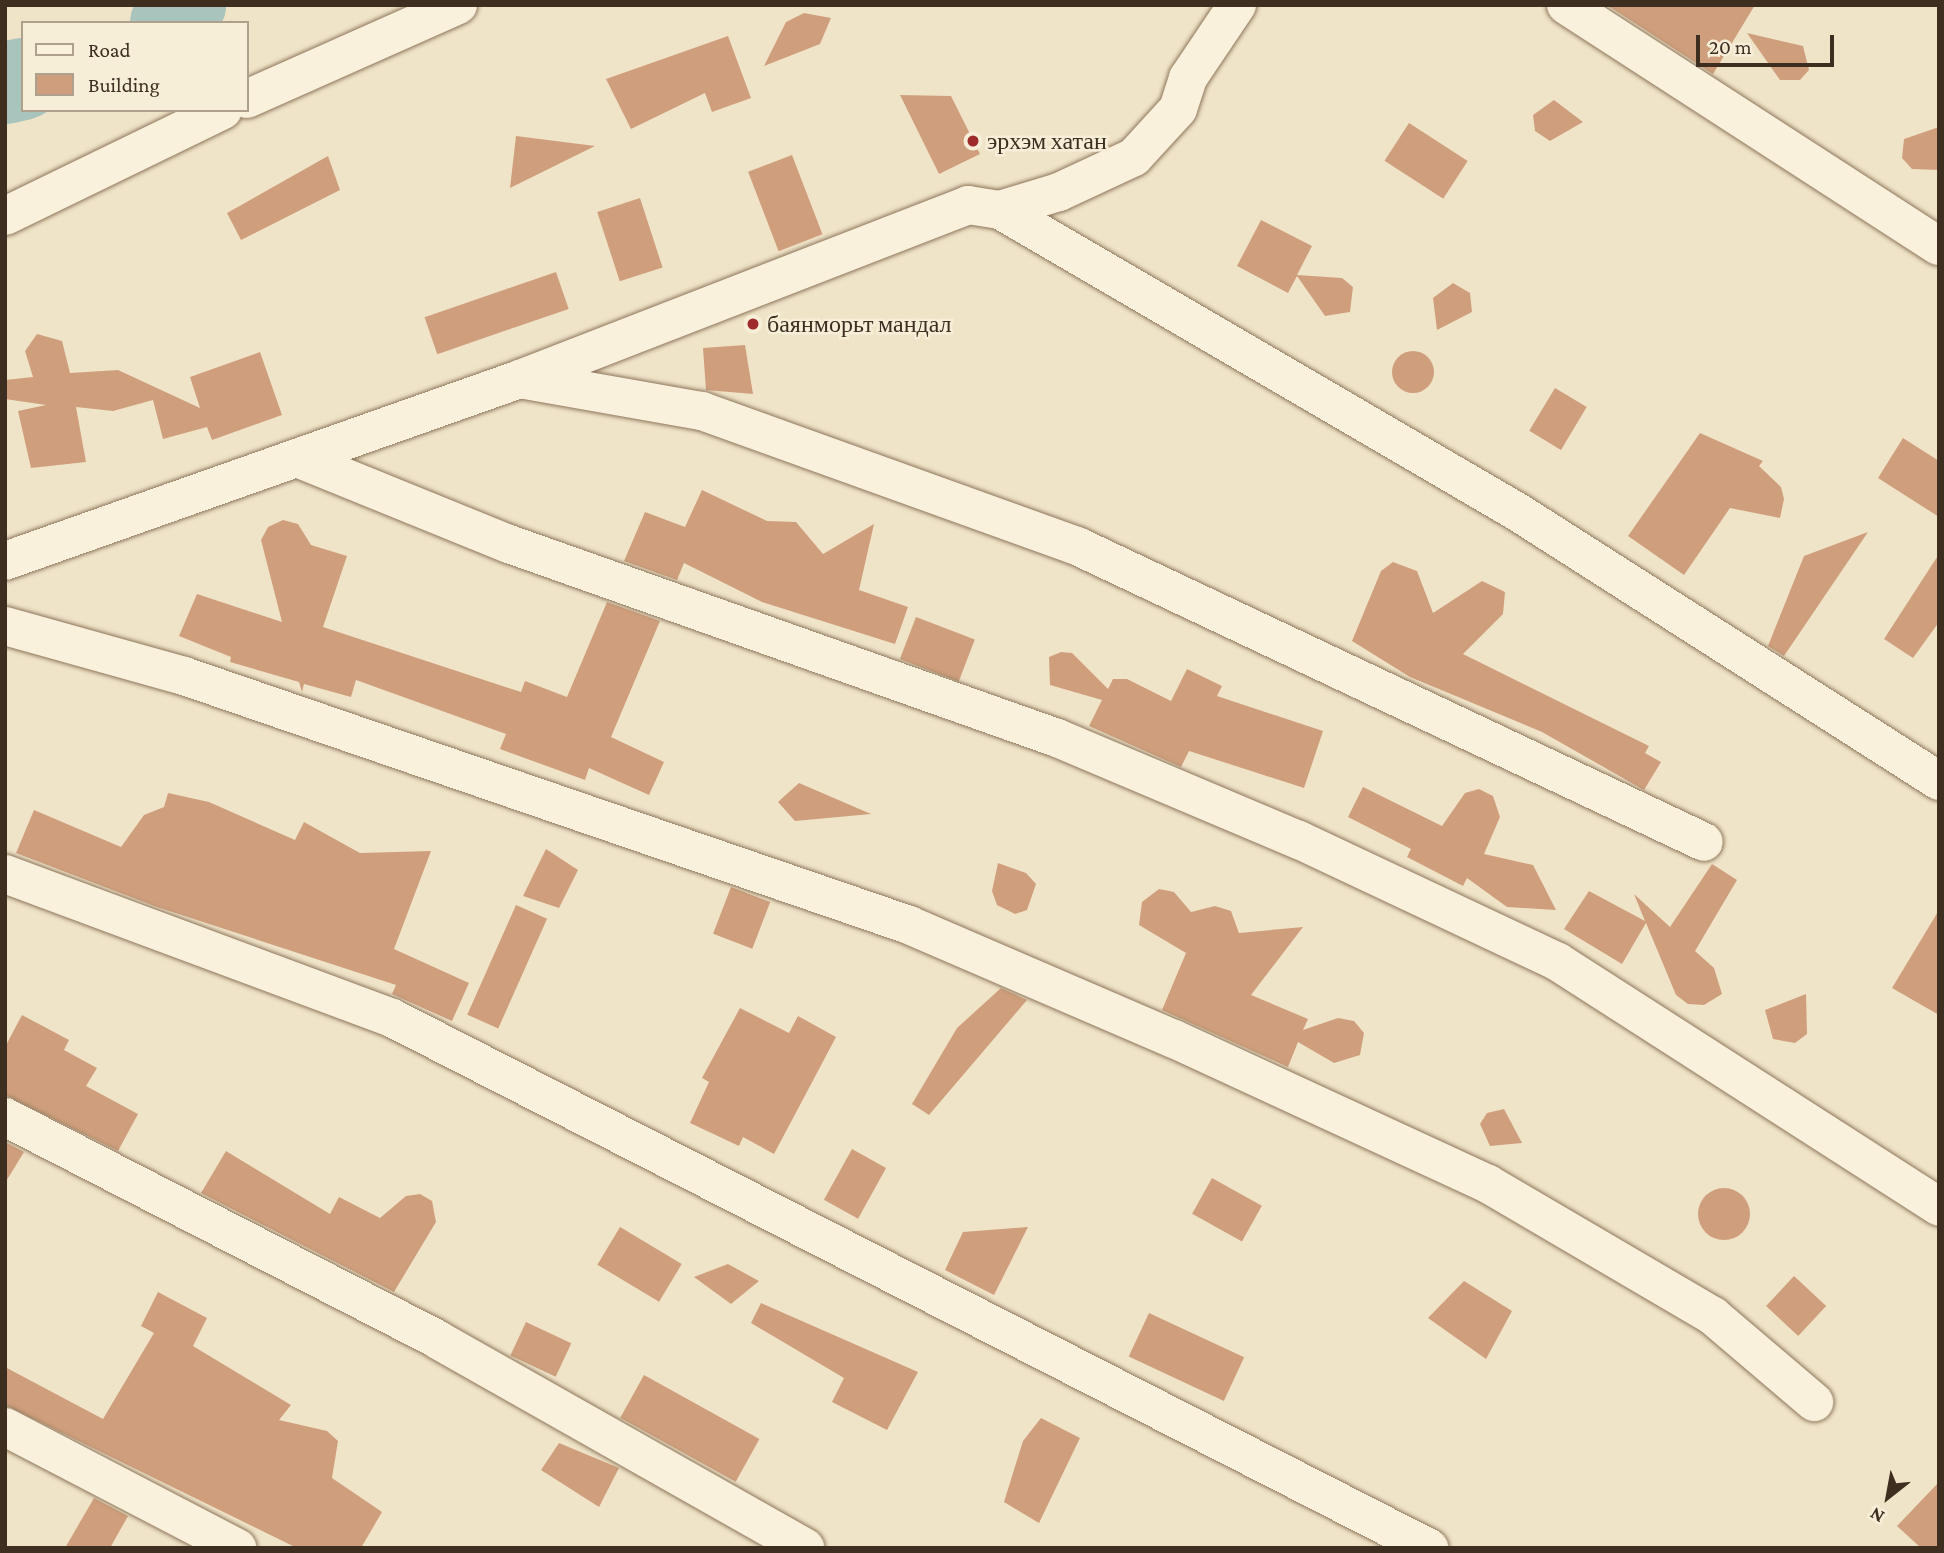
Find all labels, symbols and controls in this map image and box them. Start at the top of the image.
legend [21,21,248,112]
scale bar [1699,21,1837,65]
text: 20 m [1709,35,1752,59]
text: Road [88,38,131,62]
text: Building [88,73,160,97]
place label: эрхэм хатан [987,127,1107,155]
marker: эрхэм хатан [965,133,981,149]
place label: баянморьт мандал [767,310,952,338]
marker: баянморьт мандал [745,316,761,332]
north arrow [1853,1462,1923,1532]
text: N [1866,1503,1888,1528]

